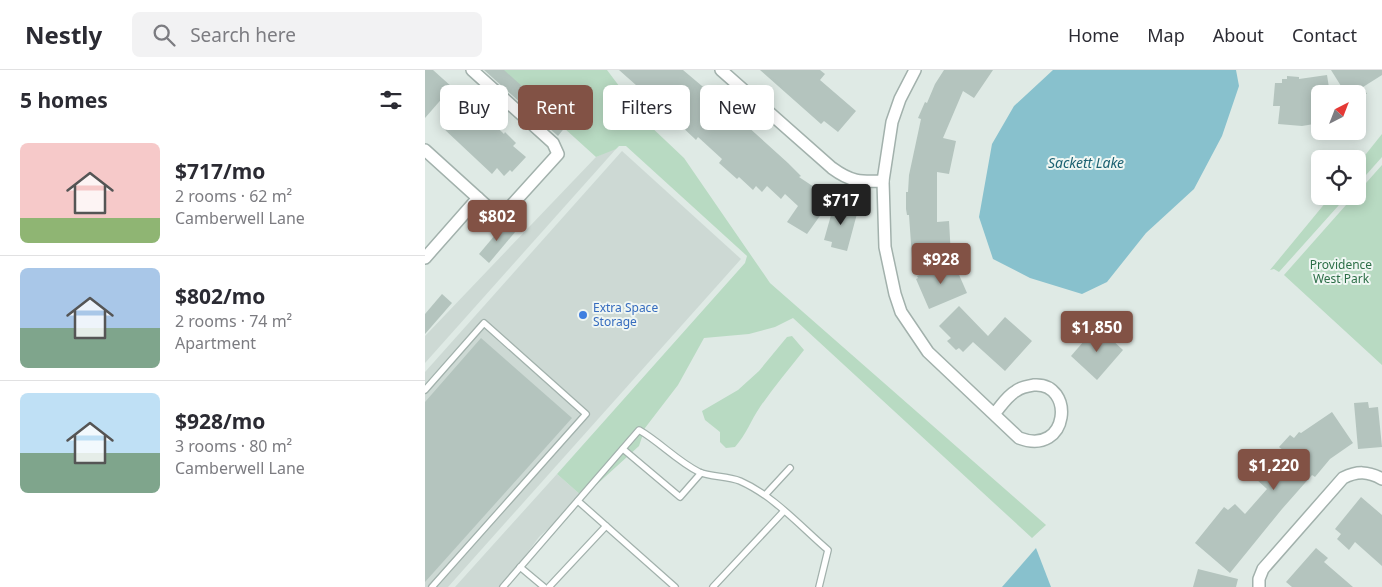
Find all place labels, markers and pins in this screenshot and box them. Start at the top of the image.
pin: $717 [811,184,871,226]
pin: $802 [467,200,527,242]
pin: $928 [911,242,971,285]
place label: Extra Space Storage [593,299,658,330]
marker: Extra Space Storage [577,309,589,321]
pin: $1,850 [1056,310,1138,353]
pin: $1,220 [1233,448,1315,491]

